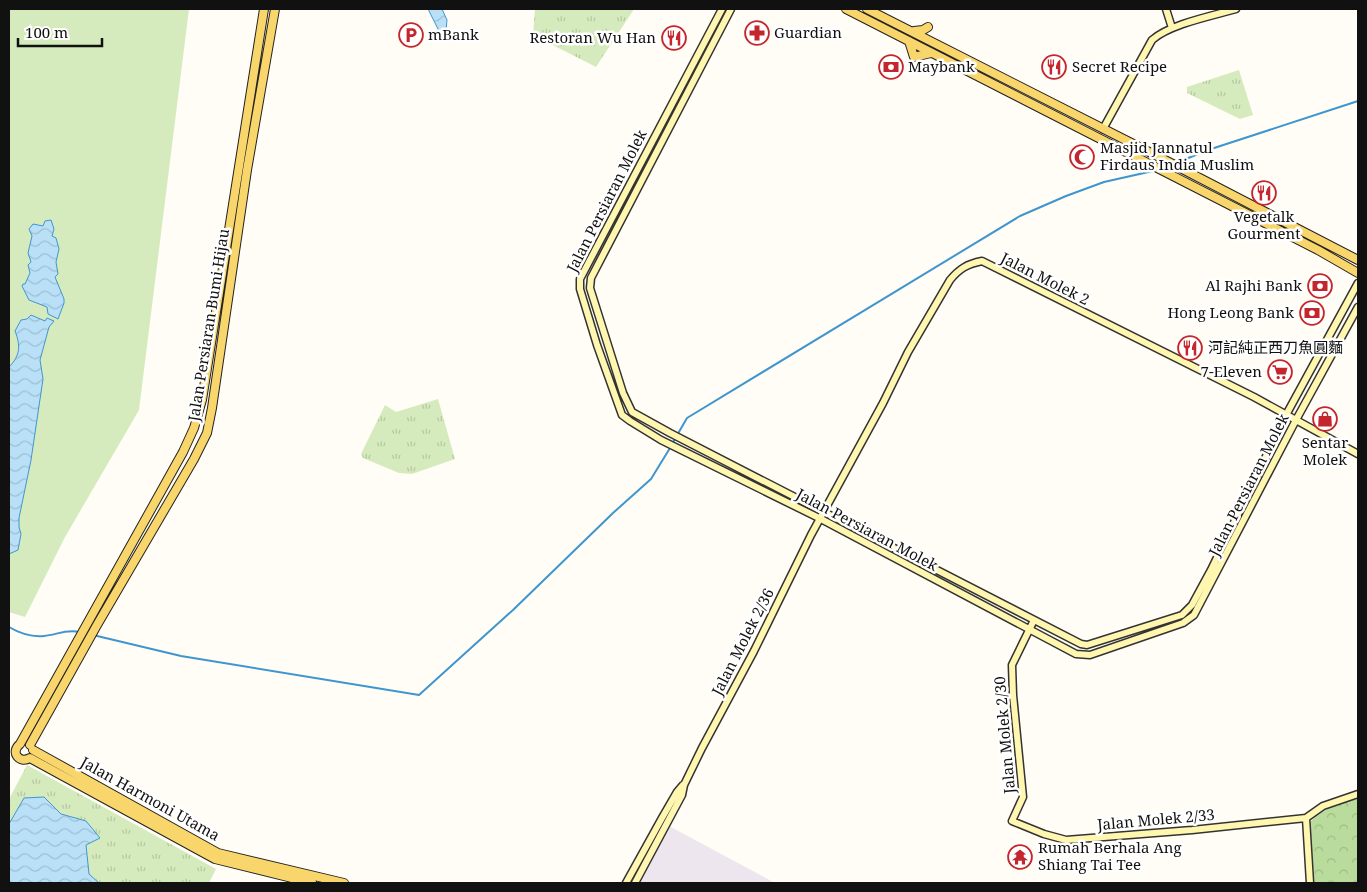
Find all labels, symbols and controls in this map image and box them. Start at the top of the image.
scale bar [18,15,101,47]
pharmacy icon: Guardian [744,20,770,46]
text: 100 m [25,22,68,42]
parking icon: mBank [398,22,424,48]
place label: Guardian [774,22,842,42]
place label: mBank [428,24,479,44]
restaurant icon: Restoran Wu Han [661,25,687,51]
place label: Restoran Wu Han [530,27,656,47]
bank icon: Maybank [878,54,904,80]
restaurant icon: Secret Recipe [1041,54,1067,80]
place label: Maybank [908,56,975,76]
place label: Secret Recipe [1072,56,1167,76]
street label: Jalan Persiaran Molek [561,126,651,276]
place label: Masjid Jannatul Firdaus India Muslim [1100,137,1254,174]
mosque icon: Masjid Jannatul Firdaus India Muslim [1069,144,1095,170]
restaurant icon: Vegetalk Gourment [1251,180,1277,206]
place label: Vegetalk Gourment [1227,206,1301,243]
street label: Jalan Persiaran Bumi Hijau [183,227,233,424]
street label: Jalan Molek 2 [997,247,1093,309]
bank icon: Al Rajhi Bank [1307,273,1333,299]
place label: Al Rajhi Bank [1205,275,1302,295]
bank icon: Hong Leong Bank [1299,300,1325,326]
place label: Hong Leong Bank [1167,302,1294,322]
restaurant icon: 河記純正西刀魚圓麵 [1177,335,1203,361]
place label: 河記純正西刀魚圓麵 [1208,337,1343,357]
supermarket icon: 7-Eleven [1267,359,1293,385]
place label: 7-Eleven [1201,361,1262,381]
shop icon: Sentar Molek [1312,406,1338,432]
street label: Jalan Persiaran Molek [1203,410,1293,560]
place label: Sentar Molek [1302,432,1348,469]
street label: Jalan Persiaran Molek [792,483,942,575]
street label: Jalan Molek 2/36 [706,584,778,700]
street label: Jalan Molek 2/30 [989,675,1019,796]
street label: Jalan Harmoni Utama [76,751,224,845]
street label: Jalan Molek 2/33 [1095,804,1216,834]
place label: Rumah Berhala Ang Shiang Tai Tee [1038,837,1182,874]
temple icon: Rumah Berhala Ang Shiang Tai Tee [1007,844,1033,870]

